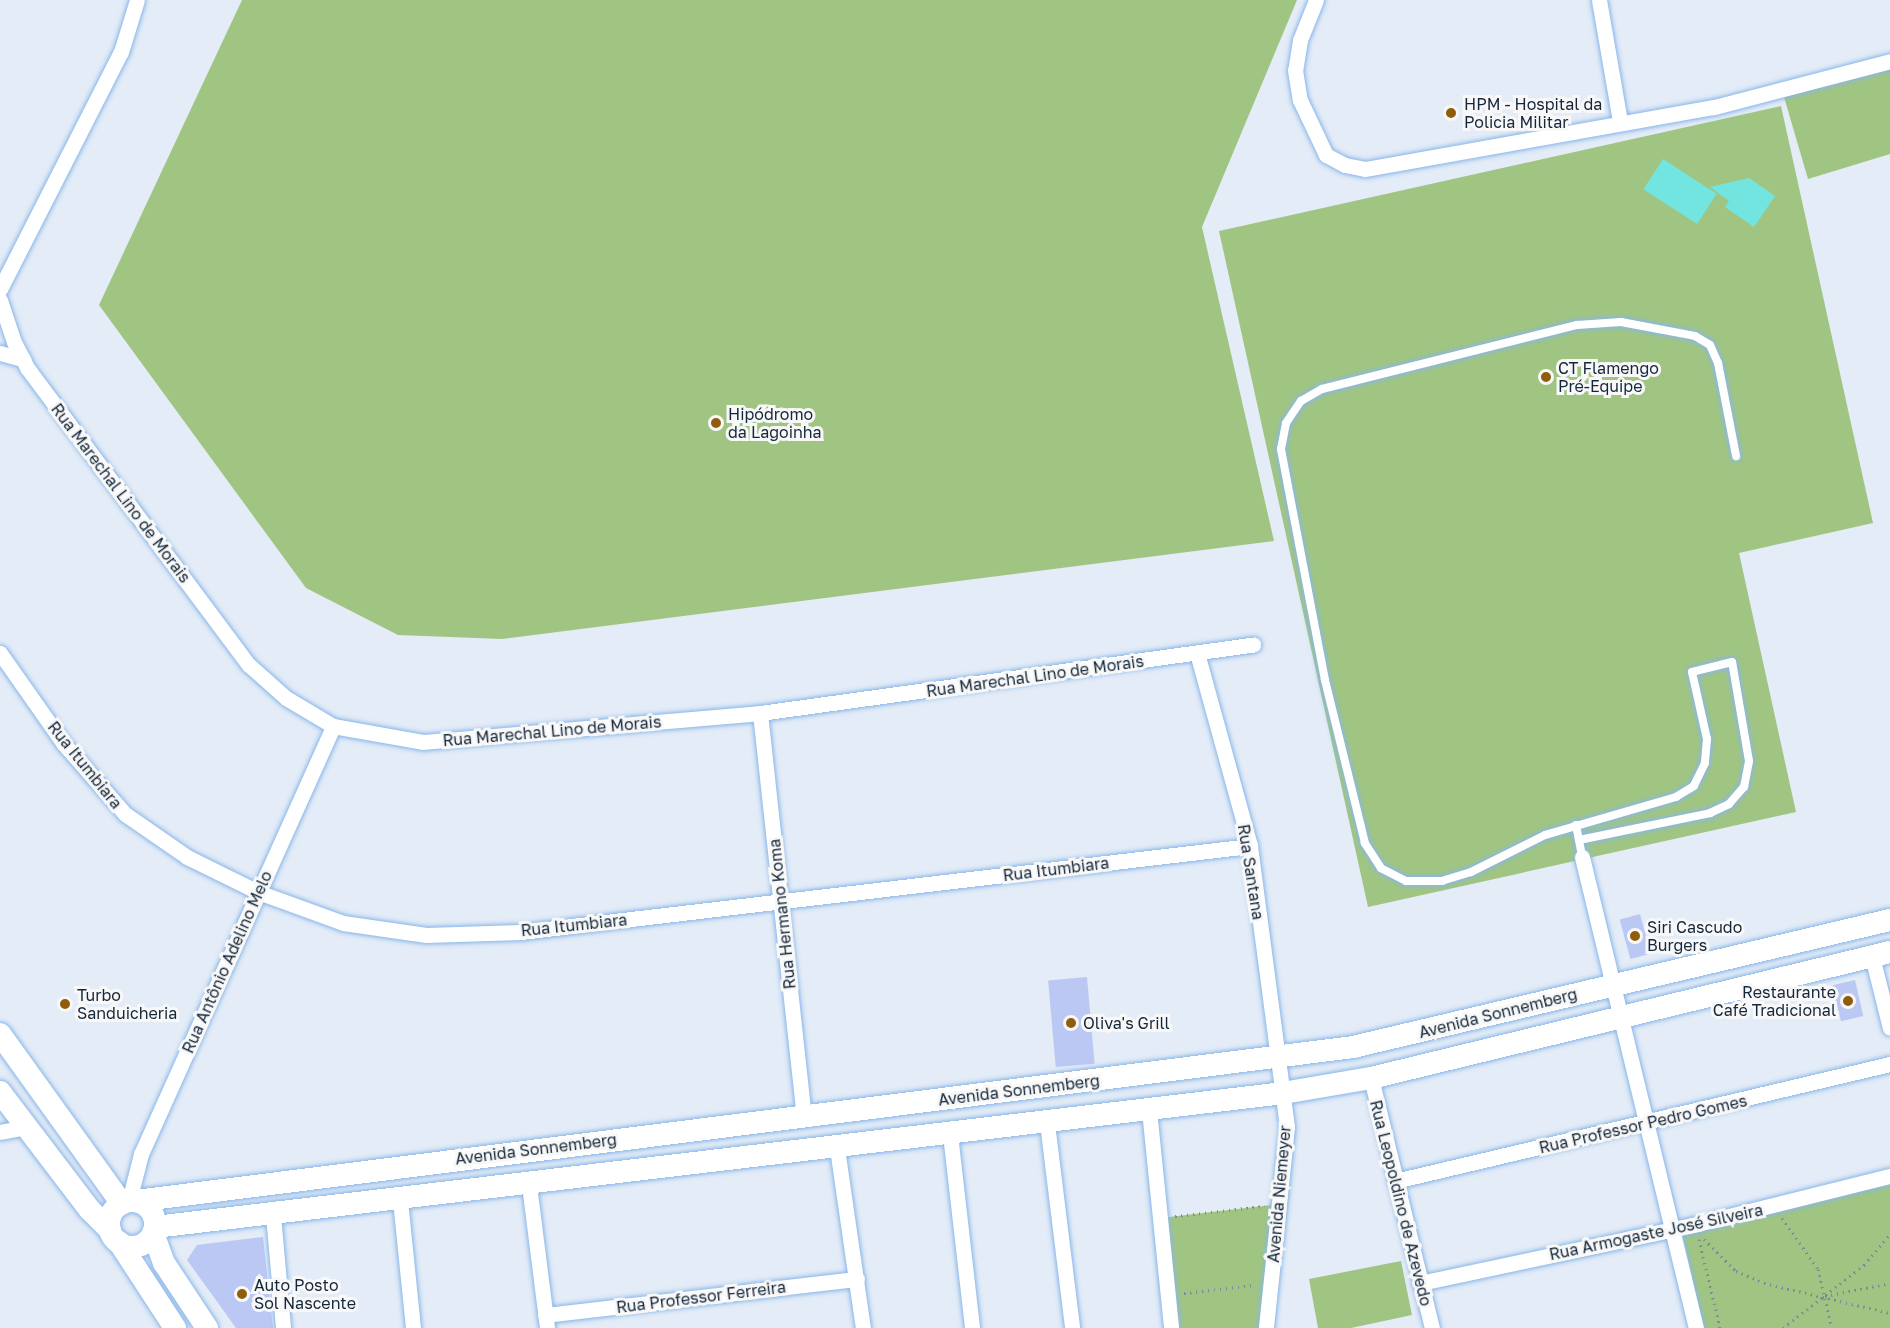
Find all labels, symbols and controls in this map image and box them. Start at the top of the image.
place label: HPM - Hospital da Policia Militar [1464,94,1602,132]
marker: HPM - Hospital da Policia Militar [1442,104,1460,122]
place label: CT Flamengo Pré-Equipe [1558,358,1659,396]
marker: CT Flamengo Pré-Equipe [1539,370,1553,384]
street label: Rua Marechal Lino de Morais [47,400,195,586]
place label: Hipódromo da Lagoinha [728,404,822,442]
marker: Hipódromo da Lagoinha [709,416,723,430]
street label: Rua Marechal Lino de Morais [925,651,1145,701]
street label: Rua Marechal Lino de Morais [442,712,662,750]
street label: Rua Itumbiara [44,717,126,813]
street label: Rua Santana [1234,823,1268,921]
street label: Rua Hermano Koma [765,838,799,990]
street label: Rua Itumbiara [1002,853,1110,885]
street label: Rua Antônio Adelino Melo [178,868,276,1056]
street label: Rua Itumbiara [520,910,628,940]
place label: Siri Cascudo Burgers [1647,917,1742,955]
marker: Siri Cascudo Burgers [1628,929,1642,943]
place label: Restaurante Café Tradicional [1713,982,1836,1020]
street label: Avenida Sonnemberg [1417,984,1579,1042]
place label: Turbo Sanduicheria [77,985,177,1023]
marker: Restaurante Café Tradicional [1841,994,1855,1008]
marker: Turbo Sanduicheria [58,997,72,1011]
place label: Oliva's Grill [1083,1013,1170,1033]
marker: Oliva's Grill [1064,1016,1078,1030]
street label: Avenida Sonnemberg [937,1071,1101,1109]
street label: Rua Professor Pedro Gomes [1537,1091,1749,1157]
street label: Rua Leopoldino de Azevedo [1366,1098,1436,1308]
street label: Avenida Niemeyer [1263,1125,1295,1263]
street label: Avenida Sonnemberg [454,1130,618,1168]
street label: Rua Armogaste José Silveira [1547,1200,1765,1264]
place label: Auto Posto Sol Nascente [254,1275,356,1313]
street label: Rua Professor Ferreira [615,1277,787,1317]
marker: Auto Posto Sol Nascente [235,1287,249,1301]

